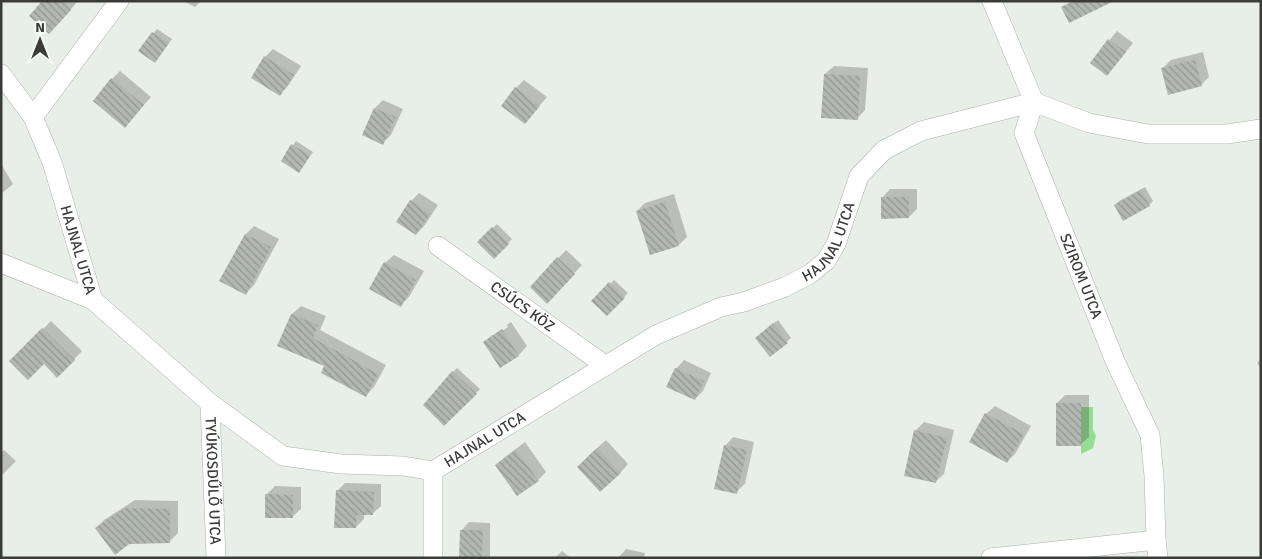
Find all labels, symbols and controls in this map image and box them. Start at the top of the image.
north arrow [15,15,65,65]
text: N [35,19,45,36]
street label: HAJNAL UTCA [799,200,859,286]
street label: HAJNAL UTCA [56,203,100,296]
street label: SZIROM UTCA [1056,231,1106,321]
street label: CSÚCS KÖZ [487,277,558,336]
street label: HAJNAL UTCA [441,408,529,471]
street label: TYÚKOSDŰLŐ UTCA [202,417,224,545]

